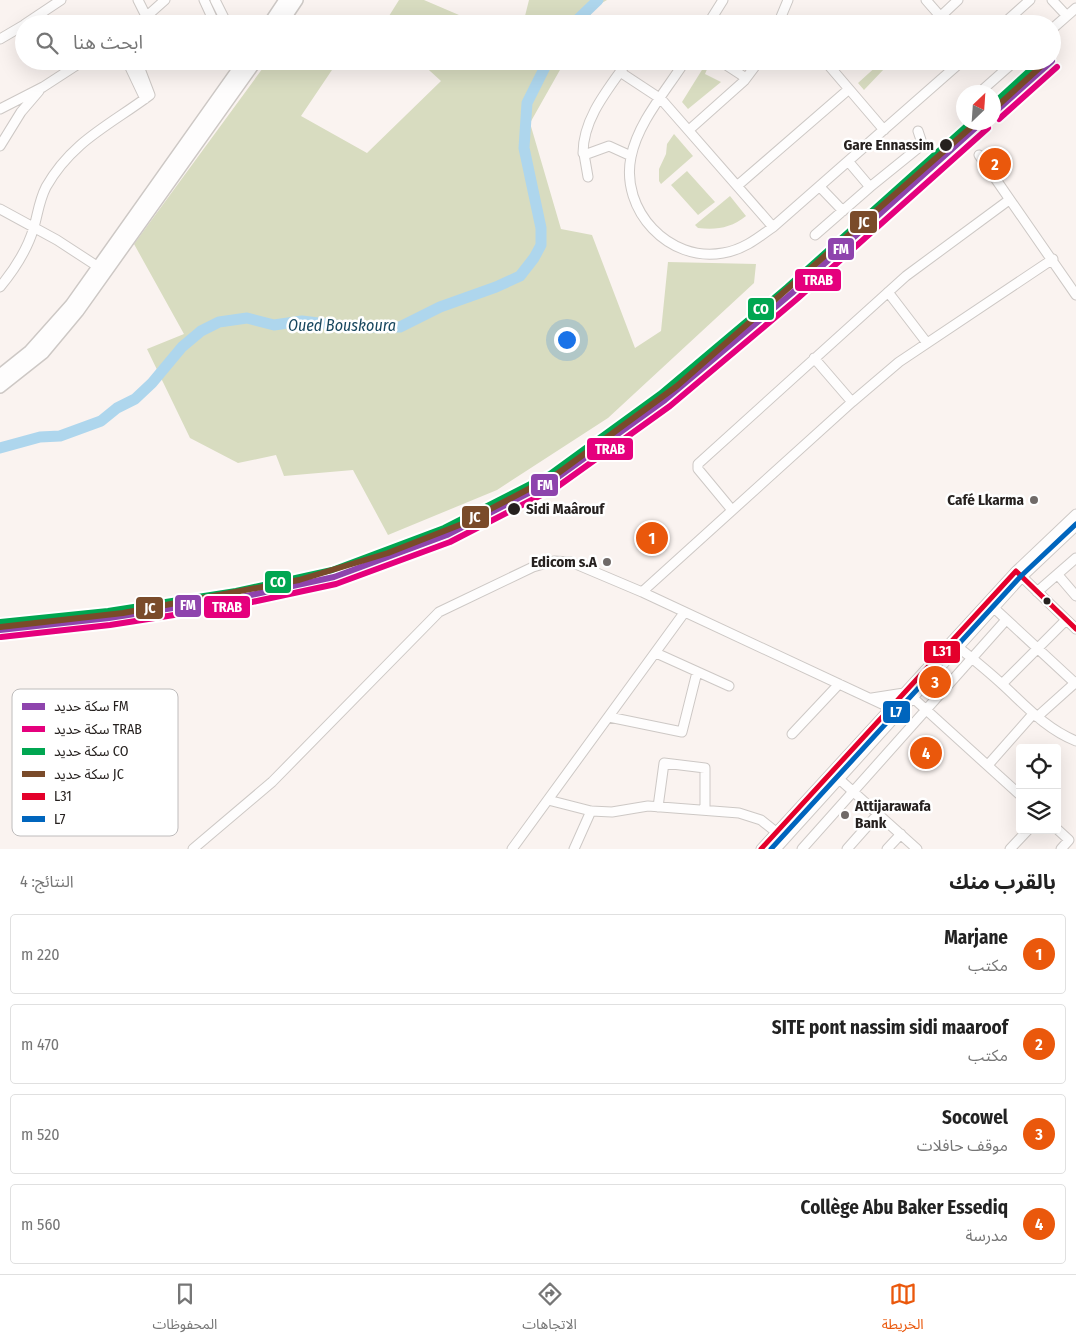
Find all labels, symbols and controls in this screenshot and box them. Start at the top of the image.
search box [15,15,1061,70]
icon: search [33,29,61,57]
text: ابحث هنا [73,31,143,54]
north arrow [956,85,1001,130]
place label: Gare Ennassim [843,136,934,154]
marker: Gare Ennassim [938,137,954,153]
pin: 2 [979,145,1011,183]
line badge: JC [849,210,878,234]
text: JC [857,214,870,231]
line badge: FM [827,237,855,261]
text: FM [833,241,849,258]
line badge: TRAB [794,268,842,292]
text: TRAB [803,272,833,289]
line badge: CO [747,297,775,321]
text: CO [753,301,769,318]
water label: Oued Bouskoura [288,316,396,335]
your location [554,327,580,353]
line badge: TRAB [586,437,634,461]
text: TRAB [595,441,625,458]
line badge: FM [530,473,559,497]
text: FM [537,477,553,494]
place label: Café Lkarma [947,491,1025,509]
marker: Café Lkarma [1028,494,1040,506]
place label: Sidi Maârouf [526,500,605,518]
marker: Sidi Maârouf [506,501,522,517]
line badge: JC [461,505,490,529]
text: JC [468,509,481,526]
pin: 1 [636,519,668,557]
place label: Edicom s.A [531,553,598,571]
marker: Edicom s.A [601,556,613,568]
line badge: CO [264,570,292,594]
text: CO [270,574,286,591]
line badge: FM [174,594,202,618]
line badge: TRAB [203,595,251,619]
line badge: JC [135,596,164,620]
unlabelled marker [1042,596,1052,606]
text: FM [180,597,196,614]
text: TRAB [212,599,242,616]
text: JC [143,600,156,617]
line badge: L31 [923,640,961,664]
text: L31 [933,643,951,660]
pin: 3 [919,663,951,701]
legend [12,689,178,836]
text: سكة حديد FM [54,698,129,715]
line badge: L7 [882,700,911,724]
text: L7 [890,704,902,721]
text: سكة حديد TRAB [54,721,142,738]
pin: 4 [910,734,942,772]
text: سكة حديد CO [54,743,129,760]
map controls [1016,744,1061,834]
button: locate [1016,744,1061,789]
text: سكة حديد JC [54,766,124,783]
text: L31 [54,788,72,805]
button: layers [1016,789,1061,834]
place label: Attijarawafa Bank [854,797,931,832]
marker: Attijarawafa Bank [839,809,851,821]
text: L7 [54,811,66,828]
text: بالقرب منك [949,869,1056,895]
text: النتائج: 4 [20,872,74,891]
text: Marjane [944,926,1008,949]
text: 220 m [21,945,60,964]
text: 1 [1036,945,1042,964]
text: مكتب [968,956,1008,975]
text: SITE pont nassim sidi maaroof [772,1016,1008,1039]
text: 470 m [21,1035,59,1054]
text: 2 [1035,1035,1043,1054]
text: مكتب [968,1046,1008,1065]
text: Socowel [942,1106,1008,1129]
text: 520 m [21,1125,60,1144]
text: 3 [1035,1125,1043,1144]
text: موقف حافلات [917,1136,1008,1155]
text: Collège Abu Baker Essediq [801,1196,1008,1219]
text: 560 m [21,1215,61,1234]
text: 4 [1035,1215,1043,1234]
text: مدرسة [965,1226,1008,1245]
tab: المحفوظات [152,1280,217,1339]
tab: الاتجاهات [522,1280,577,1339]
tab: الخريطة [882,1280,924,1339]

